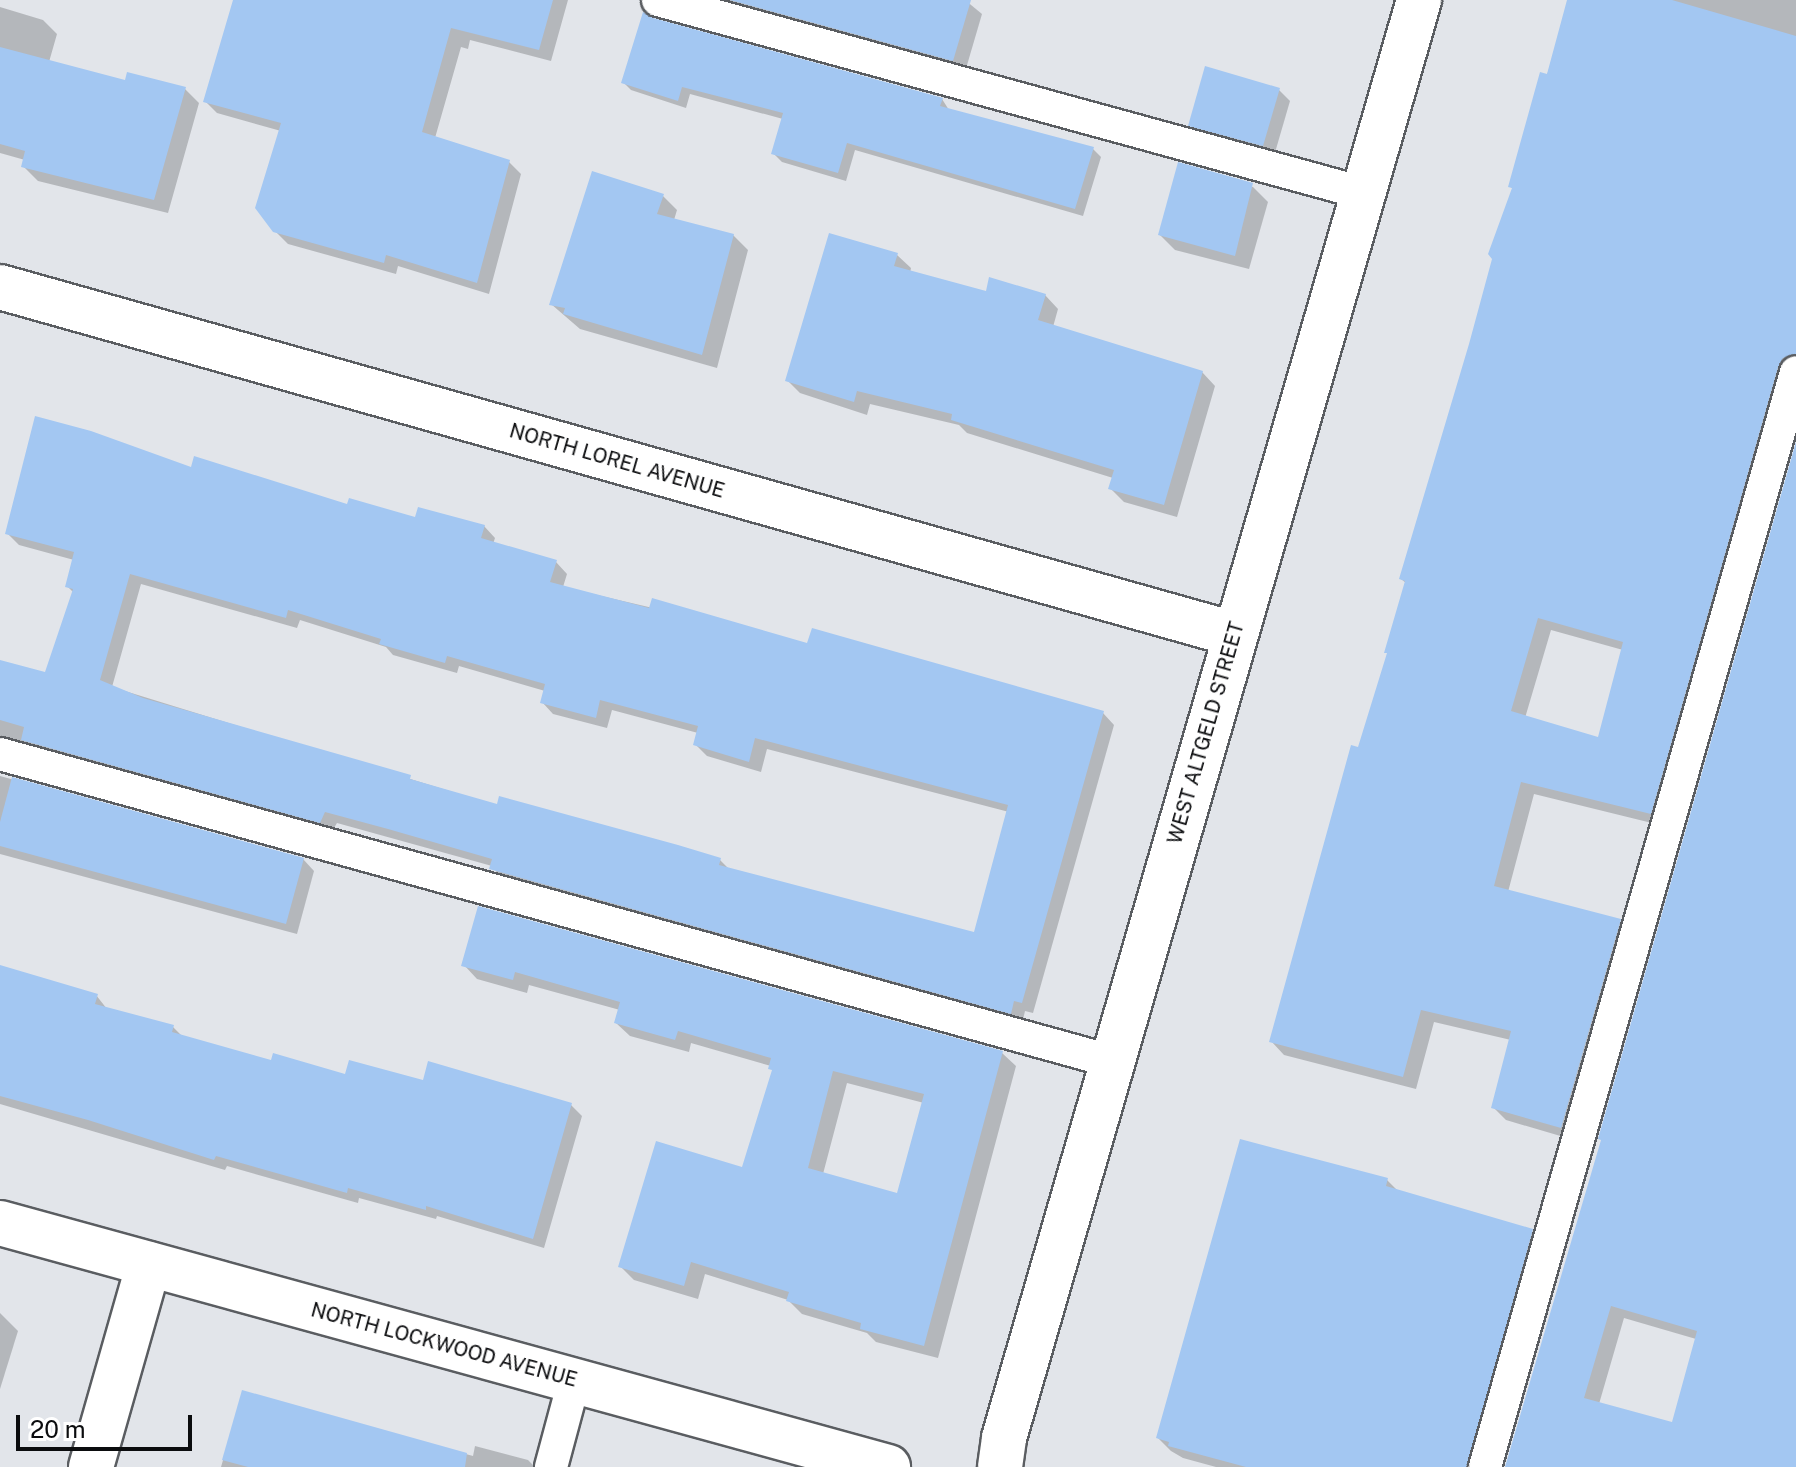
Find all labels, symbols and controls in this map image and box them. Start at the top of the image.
street label: NORTH LOREL AVENUE [507,419,727,503]
street label: WEST ALTGELD STREET [1163,619,1249,847]
street label: NORTH LOCKWOOD AVENUE [308,1298,580,1392]
scale bar [20,1399,196,1449]
text: 20 m [30,1415,86,1443]

